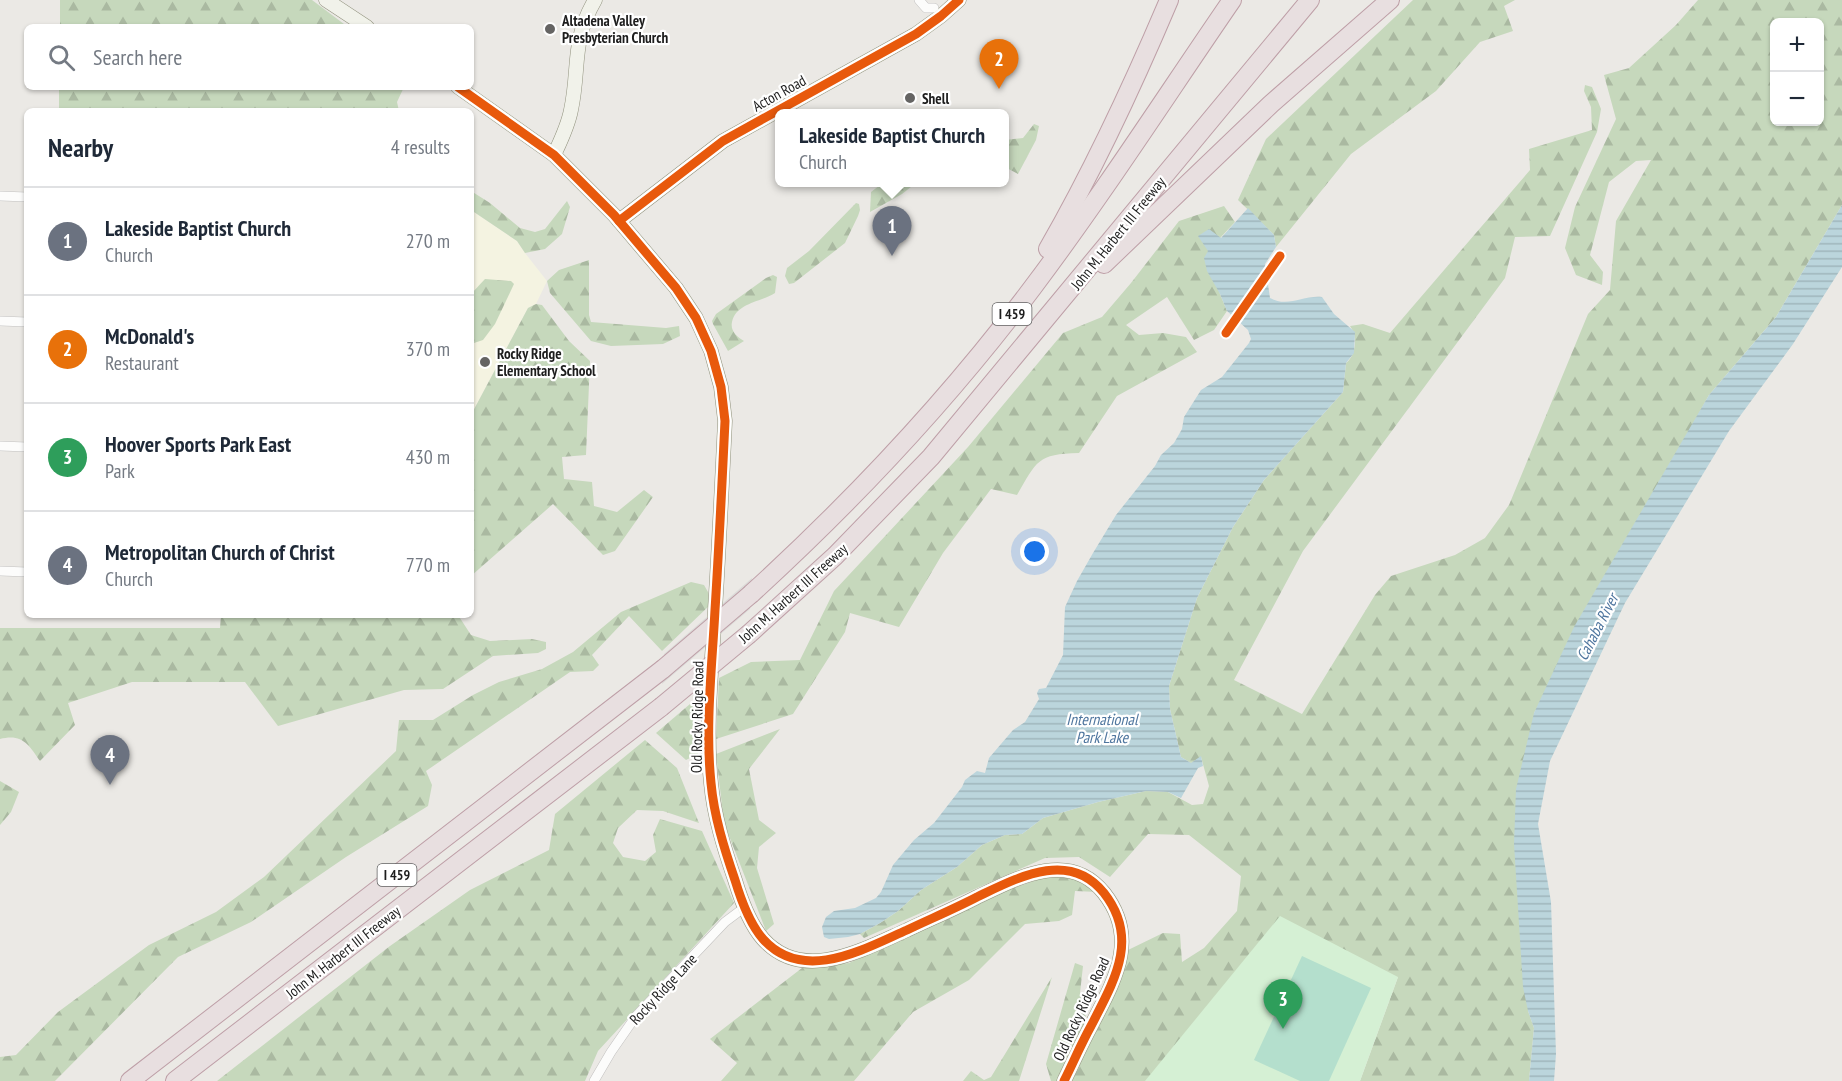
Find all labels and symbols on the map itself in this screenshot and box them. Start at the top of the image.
place label: Altadena Valley Presbyterian Church [561,11,668,47]
marker: Altadena Valley Presbyterian Church [543,22,557,36]
pin: 2 [980,40,1018,89]
street label: Acton Road [749,71,809,115]
place label: Shell [922,89,949,108]
marker: Shell [903,91,917,105]
street label: John M. Harbert III Freeway [1066,172,1170,294]
pin: 1 [872,206,912,256]
road number: I 459 [992,303,1032,325]
place label: Rocky Ridge Elementary School [497,344,596,380]
marker: Rocky Ridge Elementary School [478,355,492,369]
your location [1020,537,1049,566]
street label: John M. Harbert III Freeway [734,539,852,648]
water label: Cahaba River [1572,588,1623,664]
street label: Old Rocky Ridge Road [687,661,707,773]
water label: International Park Lake [1066,709,1139,747]
pin: 4 [90,736,130,785]
road number: I 459 [378,864,416,886]
street label: John M. Harbert III Freeway [281,901,404,1003]
street label: Rocky Ridge Lane [625,950,701,1028]
street label: Old Rocky Ridge Road [1049,954,1113,1064]
pin: 3 [1264,980,1302,1029]

